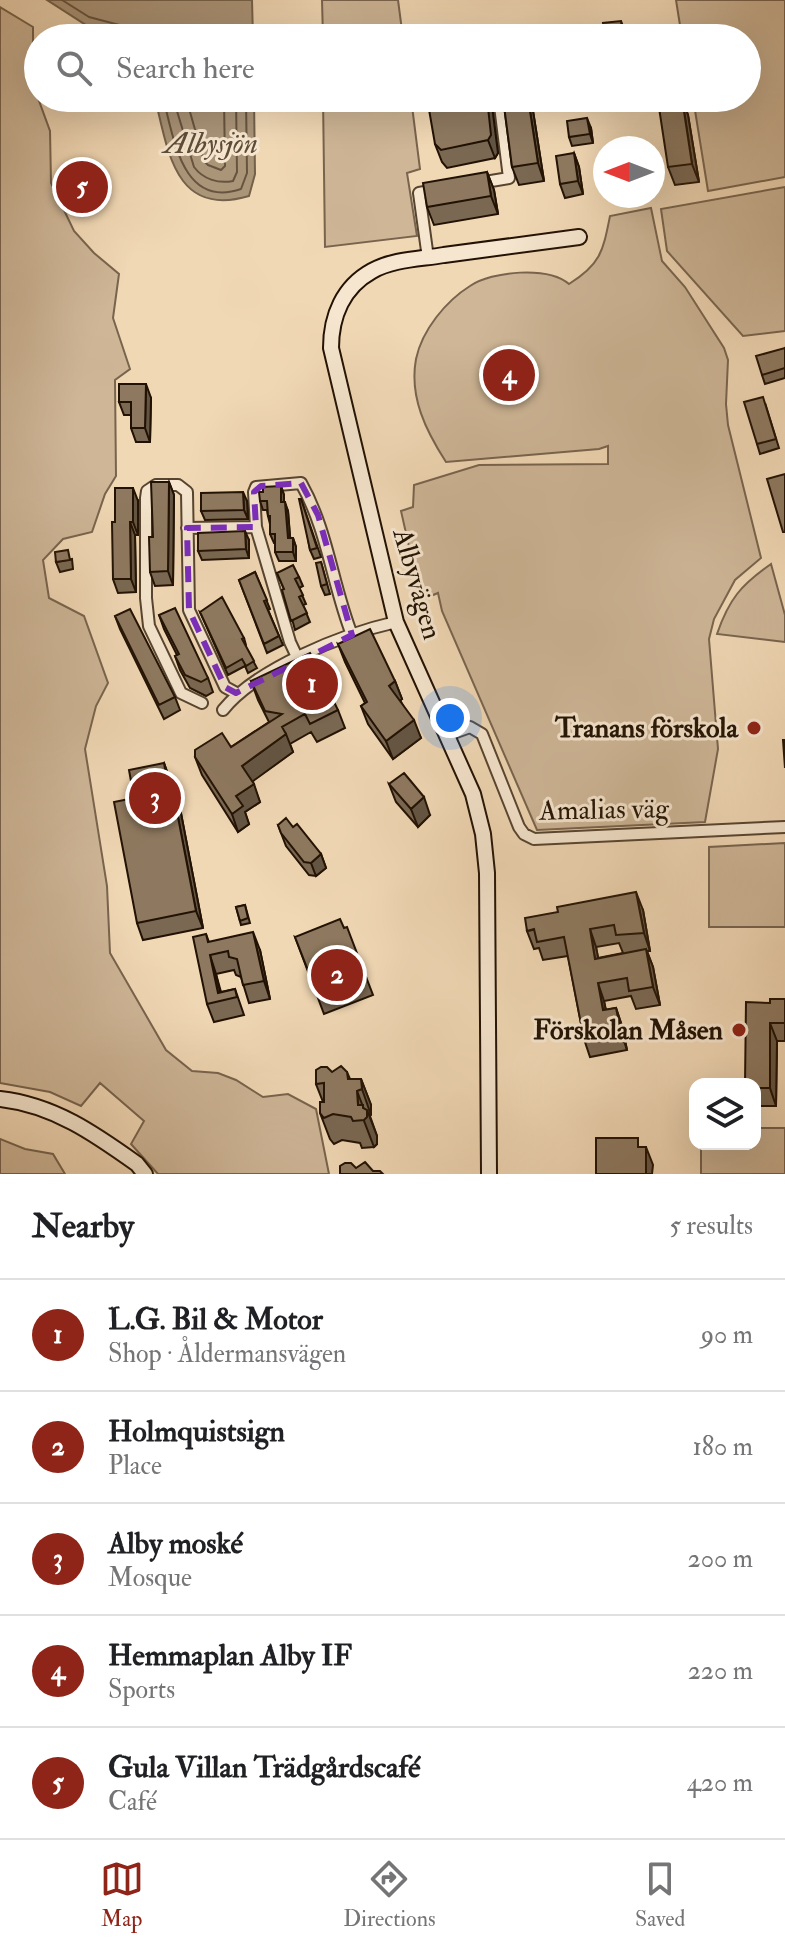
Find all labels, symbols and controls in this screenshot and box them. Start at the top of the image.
search box [24,24,761,112]
icon: search [52,46,96,90]
text: Search here [116,50,255,87]
water label: Albysjön [161,125,258,162]
north arrow [593,136,665,208]
pin: 5 [56,157,108,217]
pin: 4 [483,345,535,405]
street label: Albyvägen [384,523,450,644]
pin: 1 [286,654,338,714]
your location [430,698,470,738]
place label: Tranans förskola [554,711,739,746]
marker: Tranans förskola [745,719,763,737]
pin: 3 [129,768,181,828]
street label: Amalias väg [538,791,670,829]
pin: 2 [311,945,363,1005]
place label: Förskolan Måsen [533,1013,724,1048]
marker: Förskolan Måsen [730,1021,748,1039]
map controls [689,1078,761,1150]
button: layers [689,1078,761,1150]
text: Nearby [32,1205,134,1248]
text: 5 results [669,1210,753,1242]
text: L.G. Bil & Motor [108,1301,323,1338]
text: 1 [53,1319,63,1351]
text: 90 m [701,1319,753,1351]
text: Shop · Åldermansvägen [108,1338,346,1370]
text: Holmquistsign [108,1413,285,1450]
text: 2 [51,1431,65,1463]
text: 180 m [693,1431,753,1463]
text: Place [108,1450,162,1482]
text: Alby moské [108,1525,243,1562]
text: 3 [53,1543,63,1575]
text: 200 m [688,1543,753,1575]
text: Mosque [108,1562,192,1594]
text: Hemmaplan Alby IF [108,1637,352,1674]
text: 4 [51,1655,65,1687]
text: 220 m [688,1655,753,1687]
text: Sports [108,1674,175,1706]
text: Gula Villan Trädgårdscafé [108,1749,421,1786]
text: 5 [52,1767,64,1799]
text: 420 m [687,1767,753,1799]
text: Café [108,1786,157,1818]
tab: Map [100,1857,144,1933]
tab: Directions [343,1857,436,1933]
tab: Saved [635,1857,685,1933]

